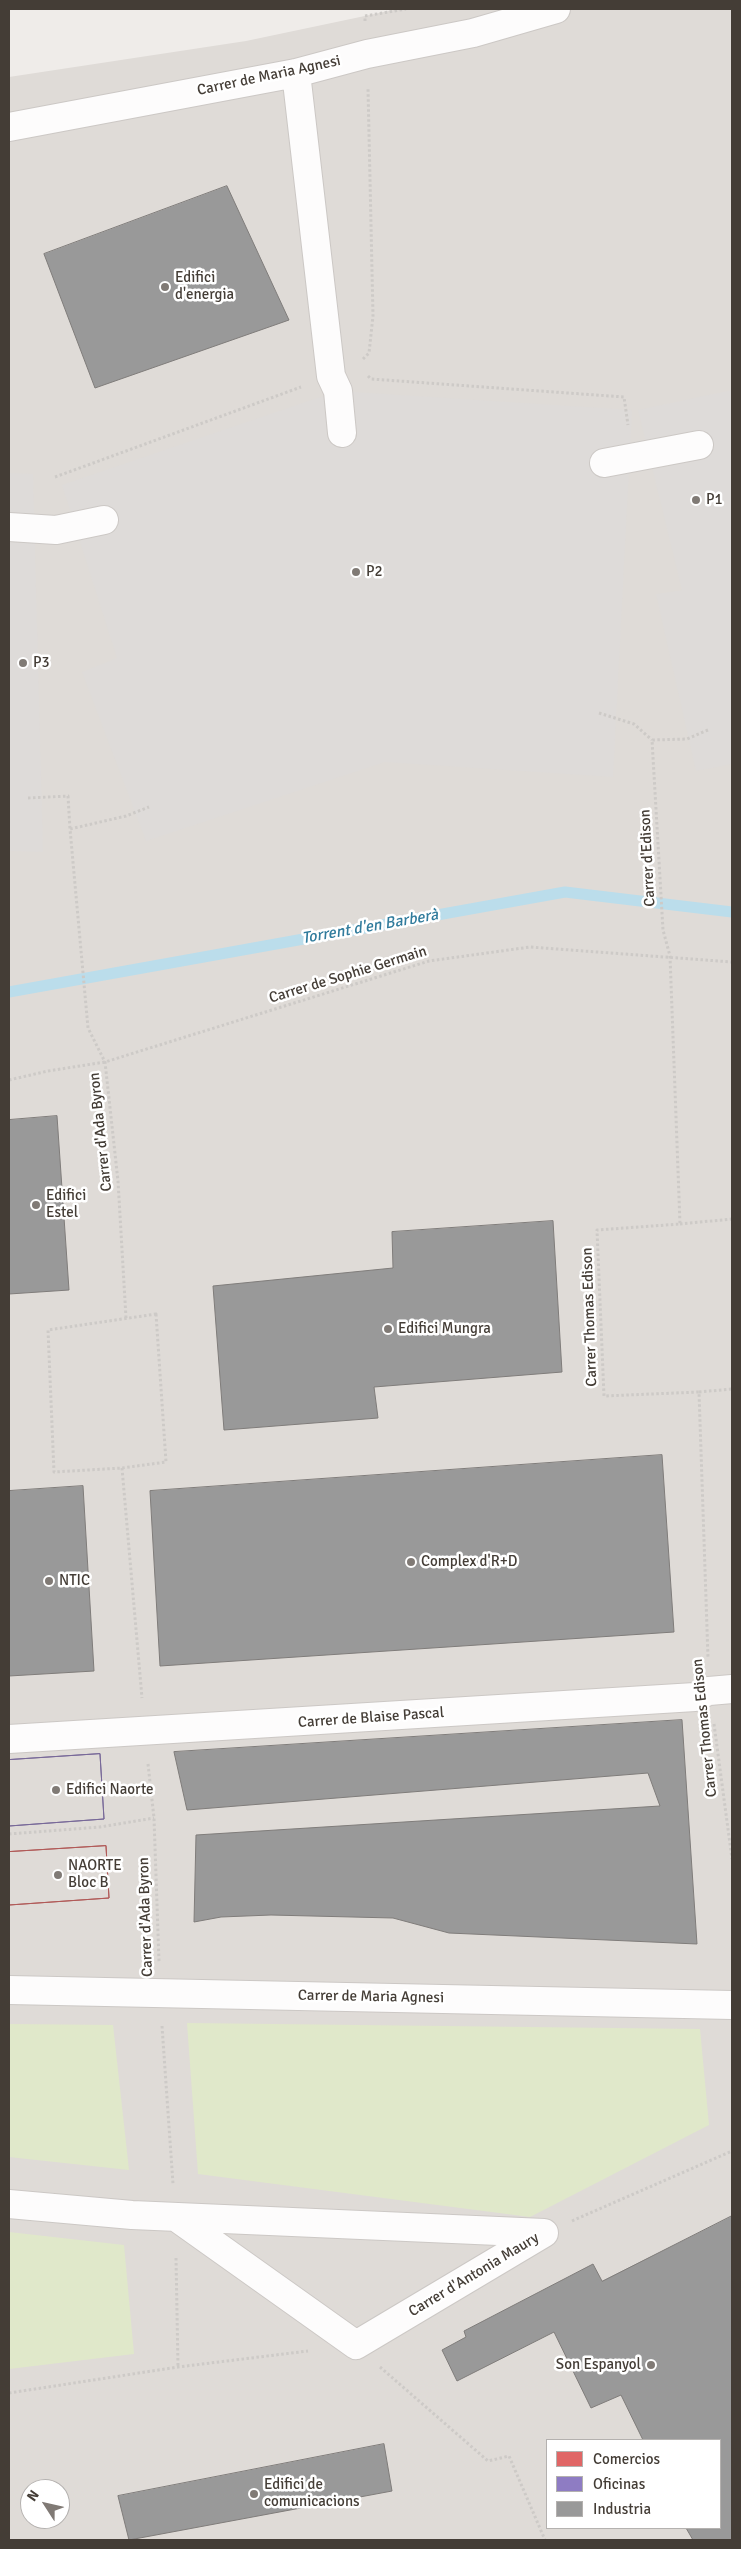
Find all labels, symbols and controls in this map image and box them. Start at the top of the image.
street label: Carrer de Maria Agnesi [196,52,342,100]
place label: Edifici d'energia [175,269,234,304]
marker: Edifici d'energia [159,281,171,293]
place label: P1 [706,491,723,509]
marker: P1 [690,494,702,506]
place label: P2 [366,563,383,581]
marker: P2 [350,566,362,578]
place label: P3 [33,654,50,672]
marker: P3 [17,657,29,669]
street label: Carrer d'Edison [636,809,660,907]
water label: Torrent d'en Barberà [300,906,440,948]
street label: Carrer de Sophie Germain [267,942,429,1008]
street label: Carrer d'Ada Byron [86,1072,116,1192]
place label: Edifici Estel [46,1187,86,1222]
marker: Edifici Estel [30,1199,42,1211]
street label: Carrer Thomas Edison [579,1247,601,1387]
place label: Edifici Mungra [398,1320,491,1338]
marker: Edifici Mungra [382,1323,394,1335]
place label: Complex d'R+D [421,1553,517,1571]
marker: Complex d'R+D [405,1556,417,1568]
place label: NTIC [59,1572,90,1590]
marker: NTIC [43,1575,55,1587]
street label: Carrer Thomas Edison [689,1658,721,1798]
street label: Carrer de Blaise Pascal [297,1704,445,1732]
place label: Edifici Naorte [66,1781,154,1799]
marker: Edifici Naorte [50,1784,62,1796]
place label: NAORTE Bloc B [68,1857,122,1892]
street label: Carrer d'Ada Byron [135,1857,157,1977]
marker: NAORTE Bloc B [52,1869,64,1881]
street label: Carrer de Maria Agnesi [298,1987,444,2007]
street label: Carrer d'Antonia Maury [406,2229,542,2321]
place label: Son Espanyol [556,2356,641,2374]
marker: Son Espanyol [645,2359,657,2371]
legend [546,2439,721,2529]
text: Comercios [593,2450,660,2468]
text: Oficinas [593,2475,645,2493]
place label: Edifici de comunicacions [264,2476,360,2511]
north arrow [20,2479,70,2529]
text: N [23,2487,43,2505]
marker: Edifici de comunicacions [248,2488,260,2500]
text: Industria [593,2500,651,2518]

